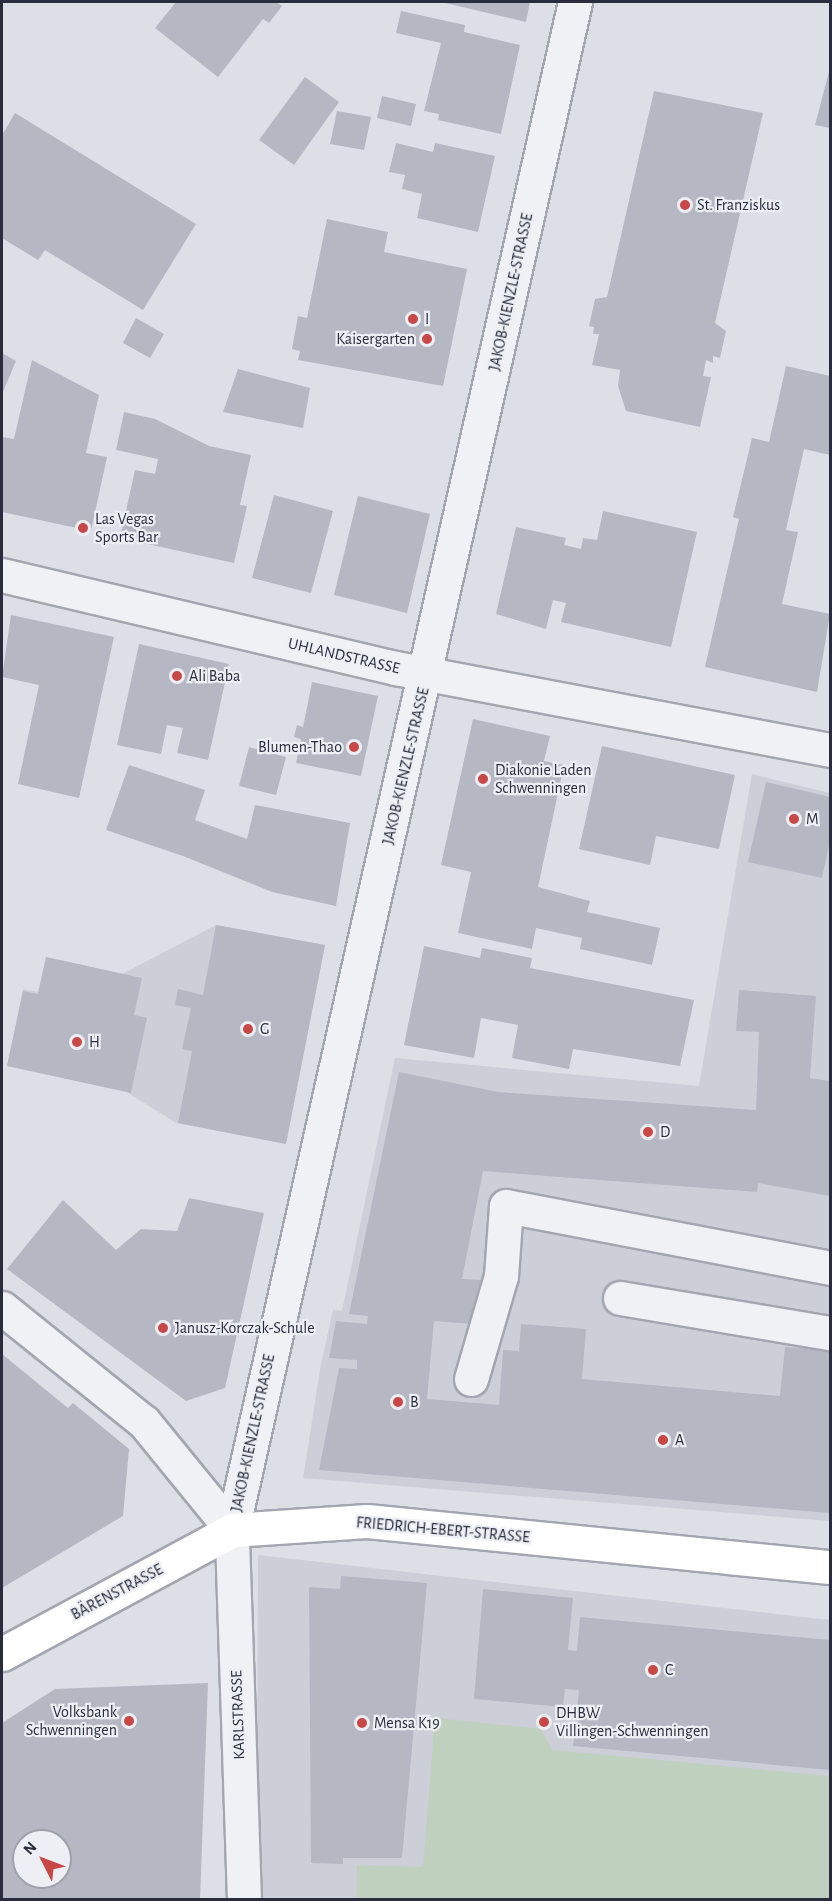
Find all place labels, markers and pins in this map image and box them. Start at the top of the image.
place label: St. Franziskus [697,195,780,215]
marker: St. Franziskus [678,198,692,212]
place label: I [425,309,429,329]
marker: I [406,312,420,326]
place label: Kaisergarten [336,329,415,349]
marker: Kaisergarten [420,332,434,346]
place label: Las Vegas Sports Bar [95,509,158,547]
marker: Las Vegas Sports Bar [76,521,90,535]
place label: Ali Baba [189,666,240,686]
marker: Ali Baba [170,669,184,683]
place label: Blumen-Thao [258,737,342,757]
marker: Blumen-Thao [347,740,361,754]
place label: Diakonie Laden Schwenningen [495,760,591,798]
marker: Diakonie Laden Schwenningen [476,772,490,786]
place label: M [806,809,819,829]
marker: M [787,812,801,826]
place label: G [260,1019,270,1039]
marker: G [241,1022,255,1036]
place label: H [89,1032,100,1052]
marker: H [70,1035,84,1049]
place label: D [660,1122,670,1142]
marker: D [641,1125,655,1139]
place label: Janusz-Korczak-Schule [175,1318,315,1338]
marker: Janusz-Korczak-Schule [156,1321,170,1335]
place label: B [410,1392,419,1412]
marker: B [391,1395,405,1409]
place label: A [675,1430,684,1450]
marker: A [656,1433,670,1447]
place label: C [665,1660,673,1680]
marker: C [646,1663,660,1677]
place label: Volksbank Schwenningen [26,1702,117,1740]
place label: DHBW Villingen-Schwenningen [556,1703,709,1741]
place label: Mensa K19 [374,1713,440,1733]
marker: Volksbank Schwenningen [122,1714,136,1728]
marker: DHBW Villingen-Schwenningen [537,1715,551,1729]
marker: Mensa K19 [355,1716,369,1730]

